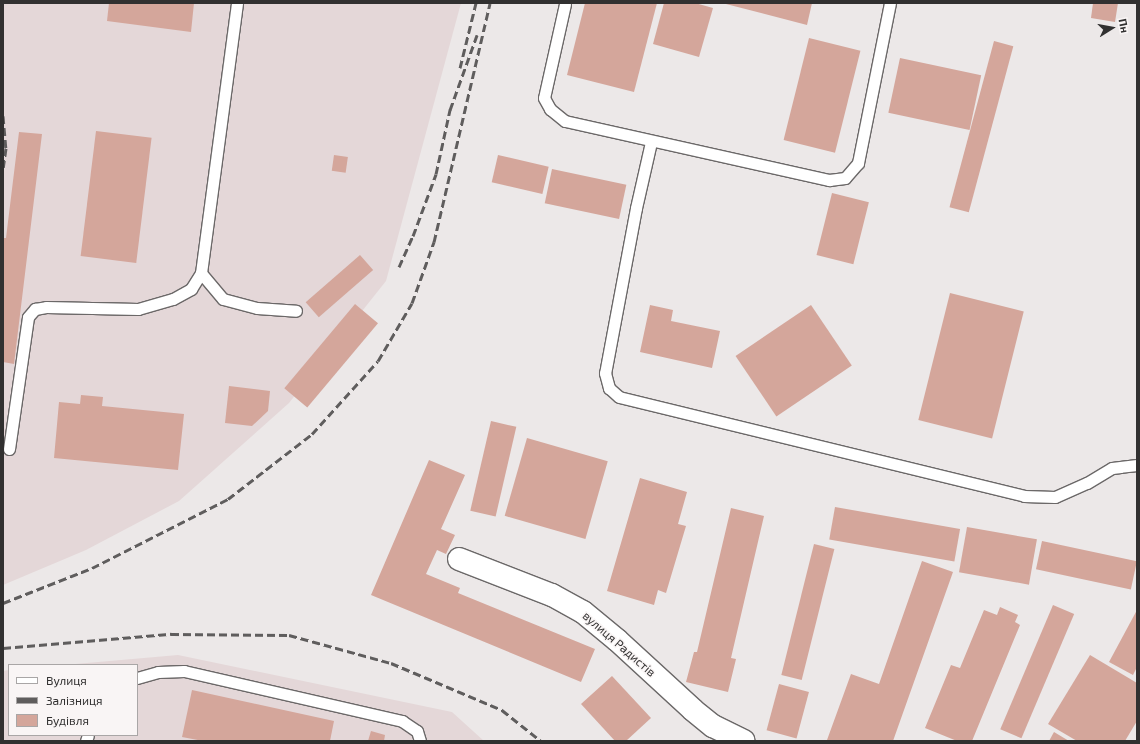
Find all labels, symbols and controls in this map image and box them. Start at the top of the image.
north arrow [1092,8,1132,48]
text: Пн [1117,17,1132,34]
street label: вулиця Радистів [580,608,658,680]
legend [8,664,138,736]
text: Вулиця [46,673,87,687]
text: Залізниця [46,693,103,707]
text: Будівля [46,713,89,727]

